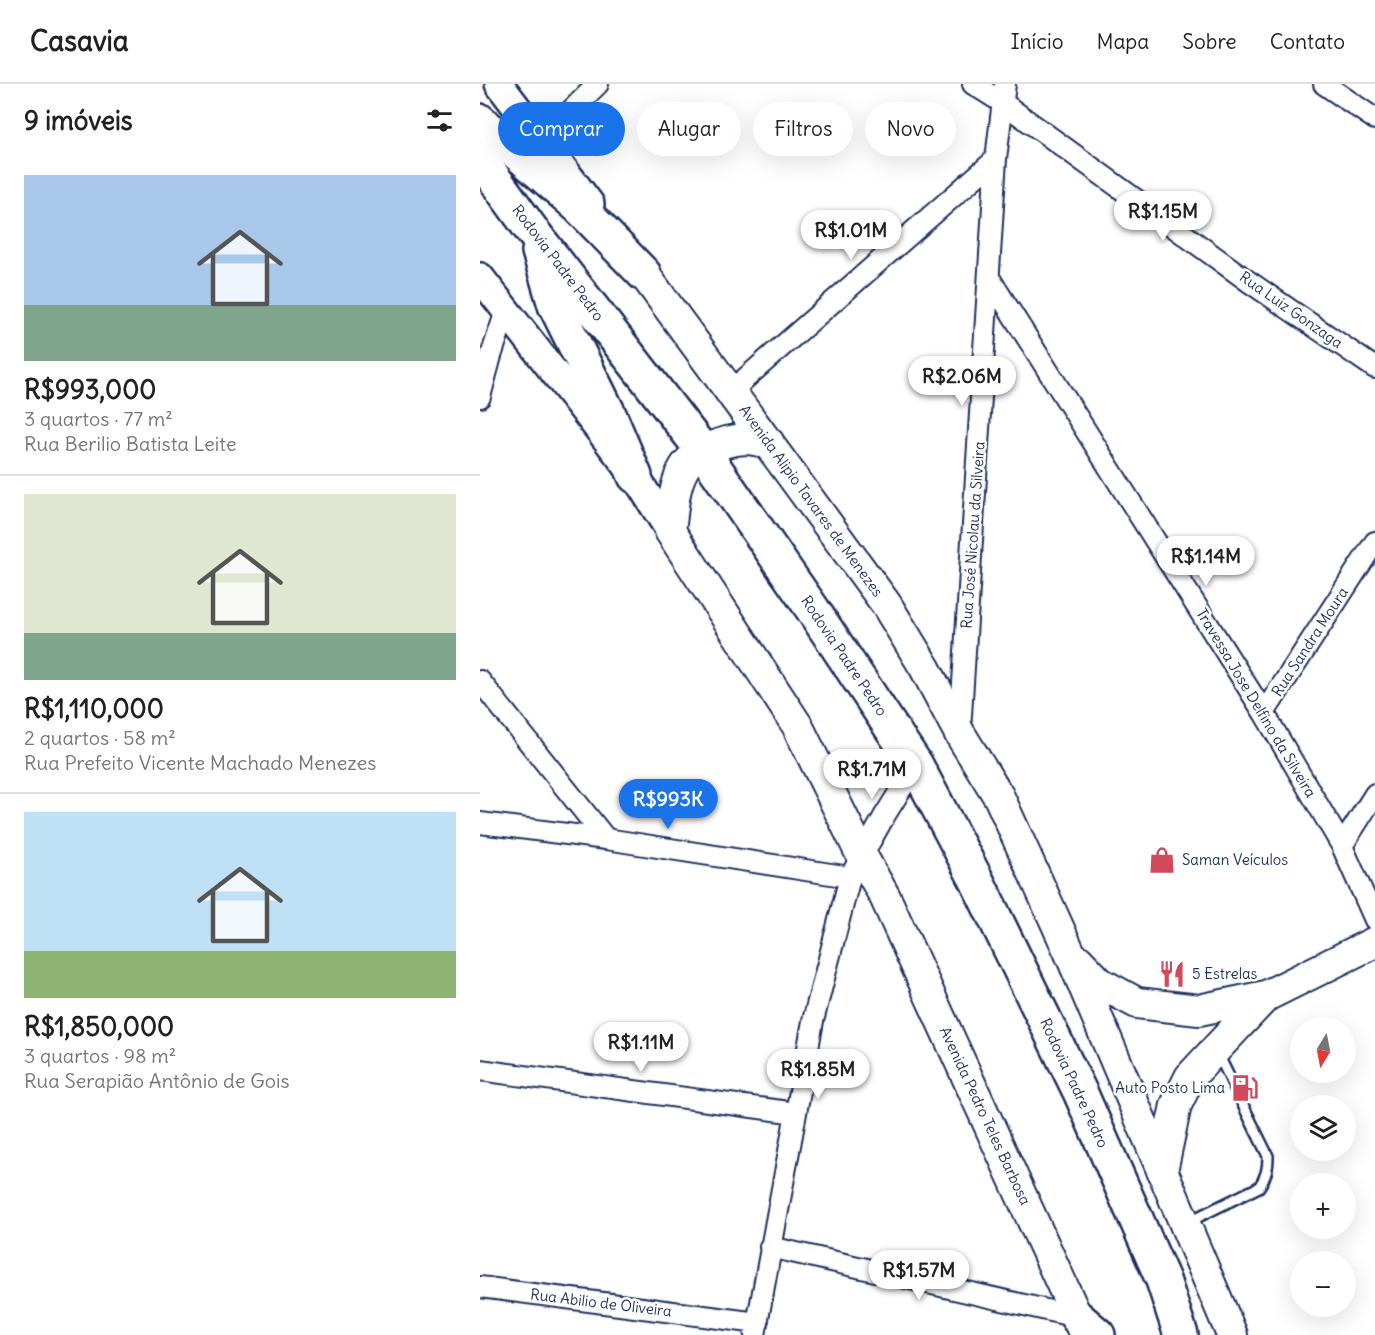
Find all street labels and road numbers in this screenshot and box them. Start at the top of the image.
street label: Rodovia Padre Pedro [508,201,608,325]
street label: Rua Luiz Gonzaga [1236,267,1347,352]
street label: Avenida Alipio Tavares de Menezes [735,401,888,601]
street label: Rua José Nicolau da Silveira [956,440,989,629]
street label: Rua Sandra Moura [1267,583,1352,700]
street label: Rodovia Padre Pedro [797,592,892,719]
street label: Travessa Jose Delfino da Silveira [1192,605,1321,801]
street label: Rodovia Padre Pedro [1036,1015,1113,1151]
street label: Avenida Pedro Teles Barbosa [936,1024,1035,1208]
street label: Rua Abilio de Oliveira [529,1284,673,1321]

